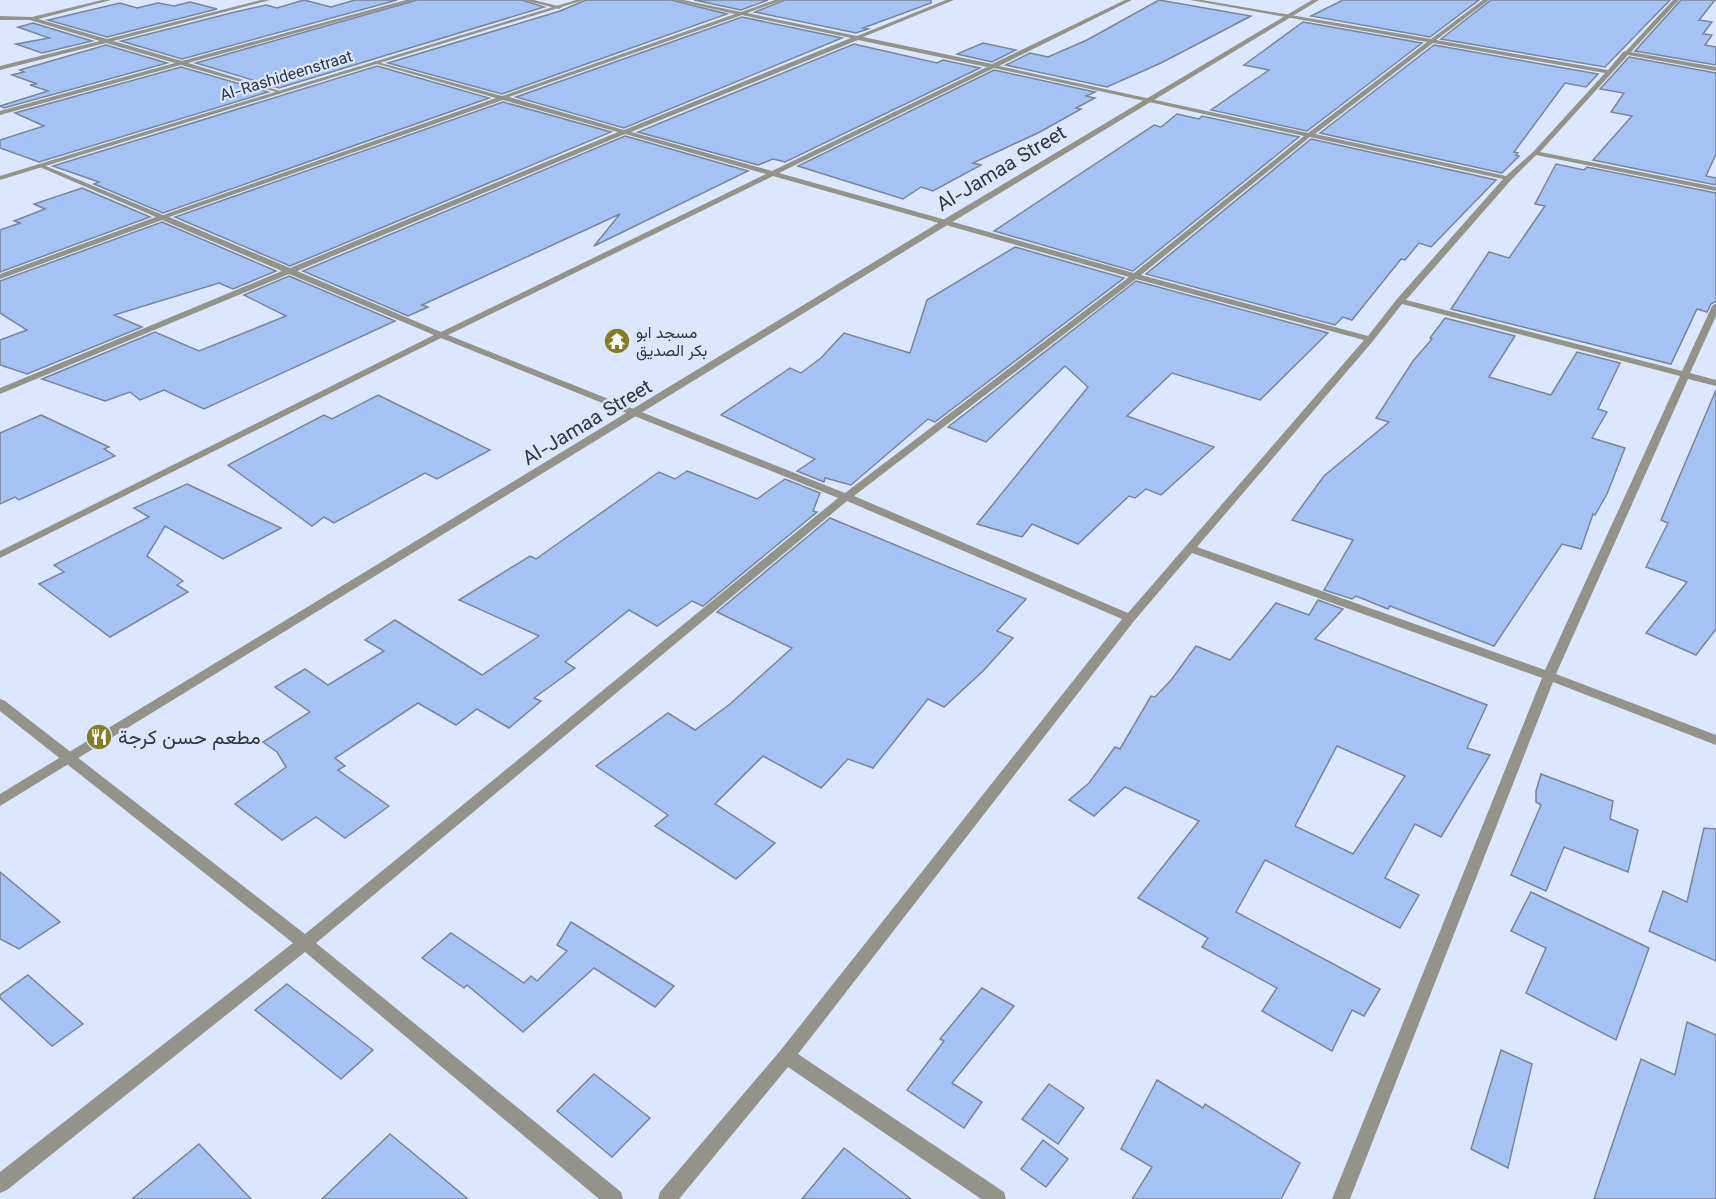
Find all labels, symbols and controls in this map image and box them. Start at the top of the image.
street label: Al-Rashideenstraat [217,45,356,109]
street label: Al-Jamaa Street [931,118,1073,221]
place label: مسجد ابو بكر الصديق [636,322,707,365]
temple icon: مسجد ابو بكر الصديق [602,326,632,356]
street label: Al-Jamaa Street [517,372,659,475]
restaurant icon: مطعم حسن كرجة [84,722,114,752]
place label: مطعم حسن كرجة [118,723,261,755]

